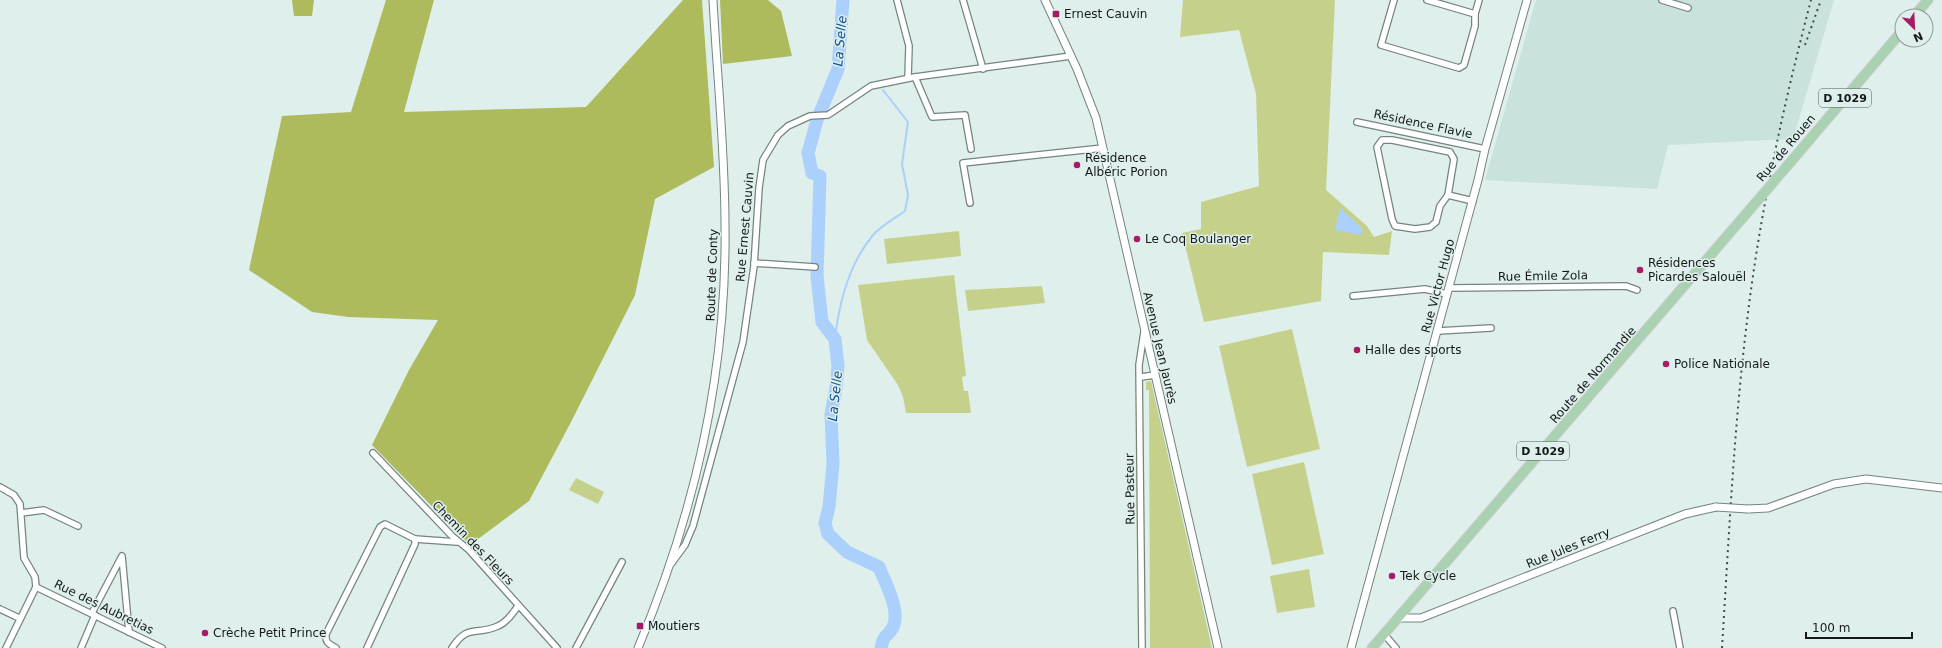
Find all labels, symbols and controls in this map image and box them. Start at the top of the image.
place label: Ernest Cauvin [1064,7,1147,21]
north arrow [1894,8,1934,48]
marker: Ernest Cauvin [1051,9,1061,19]
water label: La Selle [830,15,850,67]
text: N [1911,29,1925,44]
road number: D 1029 [1819,89,1871,107]
street label: Résidence Flavie [1372,107,1474,141]
street label: Rue de Rouen [1754,112,1818,184]
place label: Résidence Albéric Porion [1085,151,1168,179]
marker: Résidence Albéric Porion [1072,160,1082,170]
street label: Rue Ernest Cauvin [733,172,757,282]
street label: Route de Conty [703,228,721,322]
place label: Le Coq Boulanger [1145,232,1251,246]
marker: Le Coq Boulanger [1132,234,1142,244]
street label: Rue Victor Hugo [1419,237,1457,335]
place label: Résidences Picardes Salouël [1648,256,1746,284]
marker: Résidences Picardes Salouël [1635,265,1645,275]
street label: Rue Émile Zola [1498,267,1588,284]
street label: Avenue Jean Jaurès [1140,290,1180,406]
street label: Route de Normandie [1547,324,1639,426]
place label: Halle des sports [1365,343,1461,357]
marker: Halle des sports [1352,345,1362,355]
place label: Police Nationale [1674,357,1770,371]
marker: Police Nationale [1661,359,1671,369]
water label: La Selle [825,370,845,422]
road number: D 1029 [1517,442,1569,460]
street label: Rue Pasteur [1122,453,1138,525]
street label: Chemin des Fleurs [429,498,517,588]
street label: Rue Jules Ferry [1524,525,1612,571]
place label: Tek Cycle [1399,569,1456,583]
marker: Tek Cycle [1387,571,1397,581]
street label: Rue des Aubretias [52,577,156,637]
scale bar [1806,614,1912,640]
place label: Moutiers [648,619,700,633]
marker: Moutiers [635,621,645,631]
text: 100 m [1812,621,1850,635]
place label: Crèche Petit Prince [213,626,326,640]
marker: Crèche Petit Prince [200,628,210,638]

